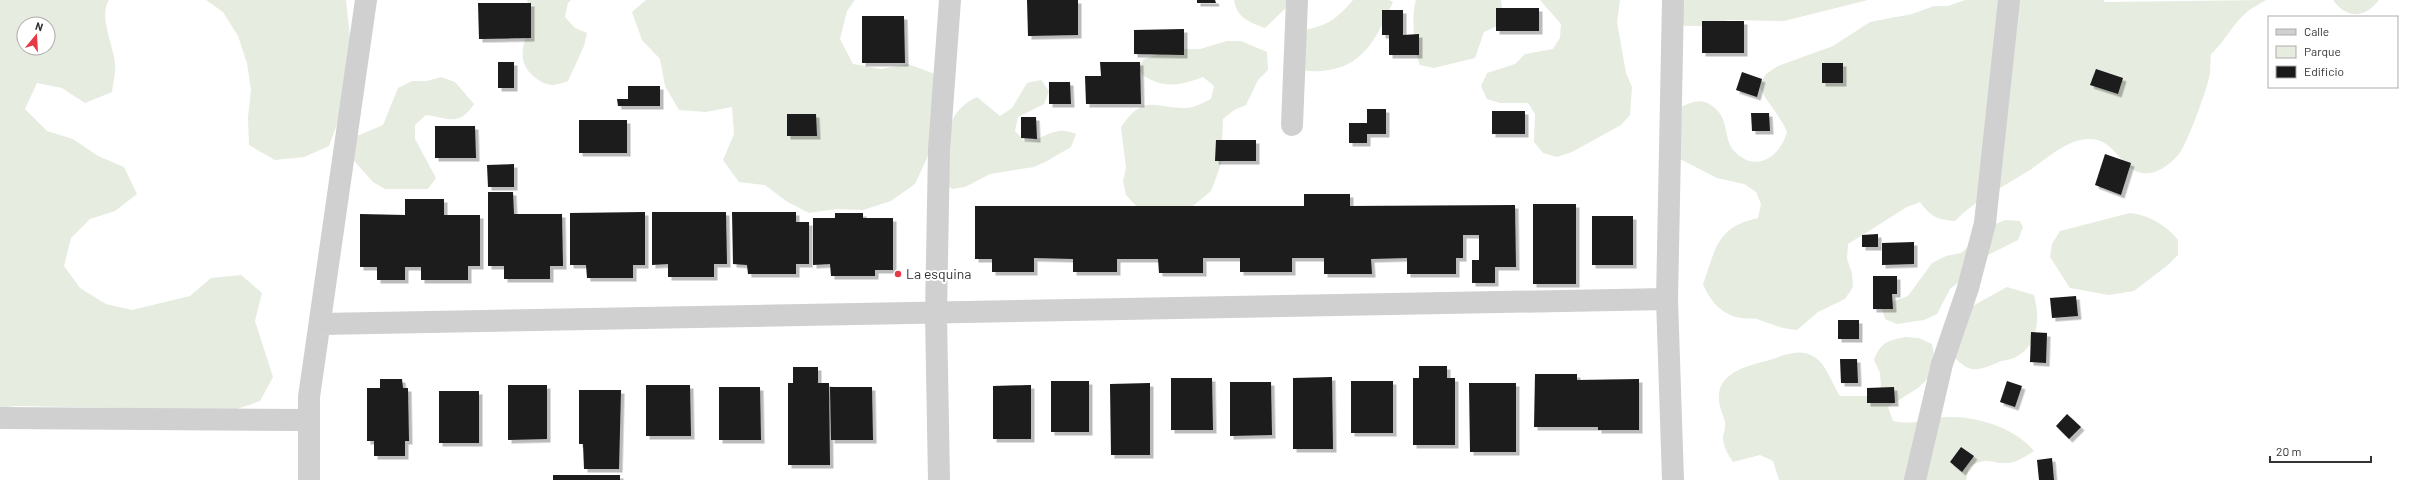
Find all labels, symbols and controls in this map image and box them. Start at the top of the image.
north arrow [16,16,56,56]
legend [2268,16,2398,88]
text: N [34,19,45,33]
text: Calle [2304,24,2329,38]
text: Parque [2304,44,2341,58]
text: Edificio [2304,64,2344,78]
place label: La esquina [906,265,971,282]
marker: La esquina [893,269,903,279]
scale bar [2270,438,2371,464]
text: 20 m [2276,444,2302,458]

